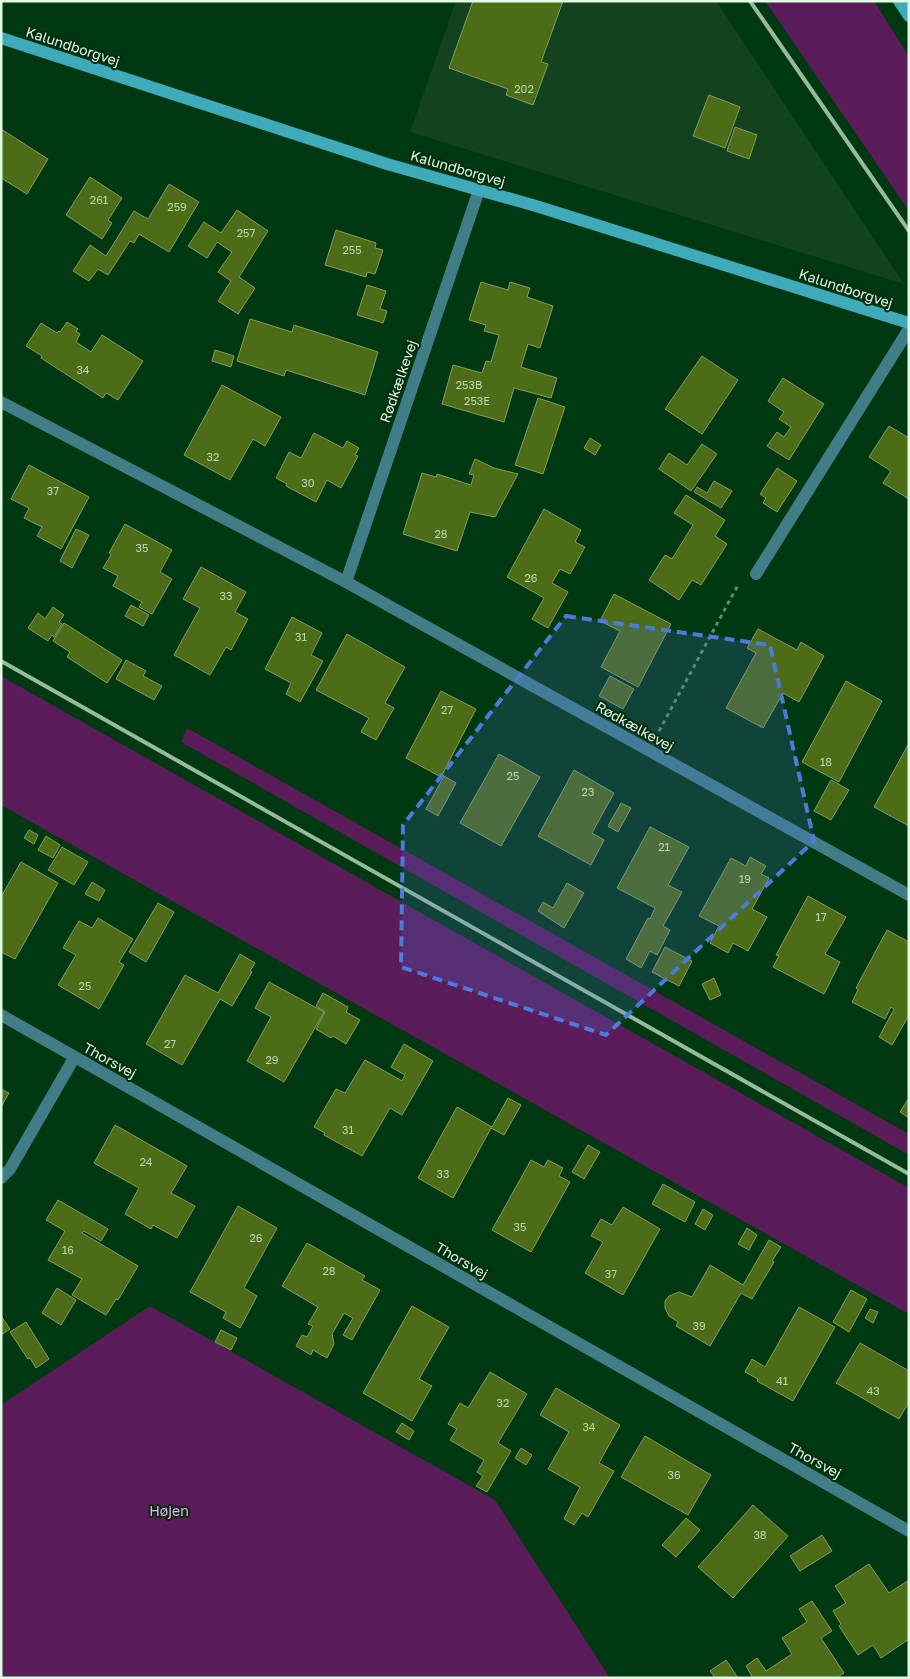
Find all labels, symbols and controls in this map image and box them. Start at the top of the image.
street label: Kalundborgvej [24,23,122,69]
house number: 202 [514,82,534,95]
street label: Kalundborgvej [409,146,507,190]
house number: 261 [90,193,108,206]
house number: 259 [167,200,187,213]
house number: 257 [237,226,255,239]
house number: 255 [342,243,362,256]
street label: Kalundborgvej [797,265,895,311]
street label: Rødkælkevej [376,337,420,425]
house number: 34 [76,363,90,376]
house number: 253B [456,378,482,391]
house number: 253E [464,394,490,407]
house number: 32 [207,450,219,463]
house number: 30 [301,476,315,489]
house number: 37 [47,484,59,497]
house number: 28 [434,527,448,540]
house number: 35 [136,541,148,554]
house number: 26 [524,571,538,584]
house number: 33 [220,589,232,602]
house number: 31 [295,630,307,643]
street label: Rødkælkevej [593,698,677,754]
house number: 27 [441,703,453,716]
house number: 18 [820,755,832,768]
house number: 25 [507,769,519,782]
house number: 23 [582,785,594,798]
house number: 21 [658,840,670,853]
house number: 19 [739,872,751,885]
house number: 17 [815,910,827,923]
house number: 25 [79,979,91,992]
house number: 27 [164,1037,176,1050]
street label: Thorsvej [81,1039,139,1081]
house number: 29 [265,1053,279,1066]
house number: 31 [342,1123,354,1136]
house number: 24 [139,1155,153,1168]
house number: 33 [437,1167,449,1180]
house number: 35 [514,1220,526,1233]
house number: 26 [249,1231,263,1244]
street label: Thorsvej [433,1238,491,1282]
house number: 16 [62,1243,74,1256]
house number: 28 [322,1264,336,1277]
house number: 37 [605,1267,617,1280]
house number: 39 [692,1319,706,1332]
house number: 41 [776,1374,788,1387]
house number: 43 [866,1384,880,1397]
house number: 32 [497,1396,509,1409]
house number: 34 [582,1420,596,1433]
street label: Thorsvej [786,1439,844,1481]
house number: 36 [667,1468,681,1481]
park label: Højen [149,1502,189,1519]
house number: 38 [753,1528,767,1541]

